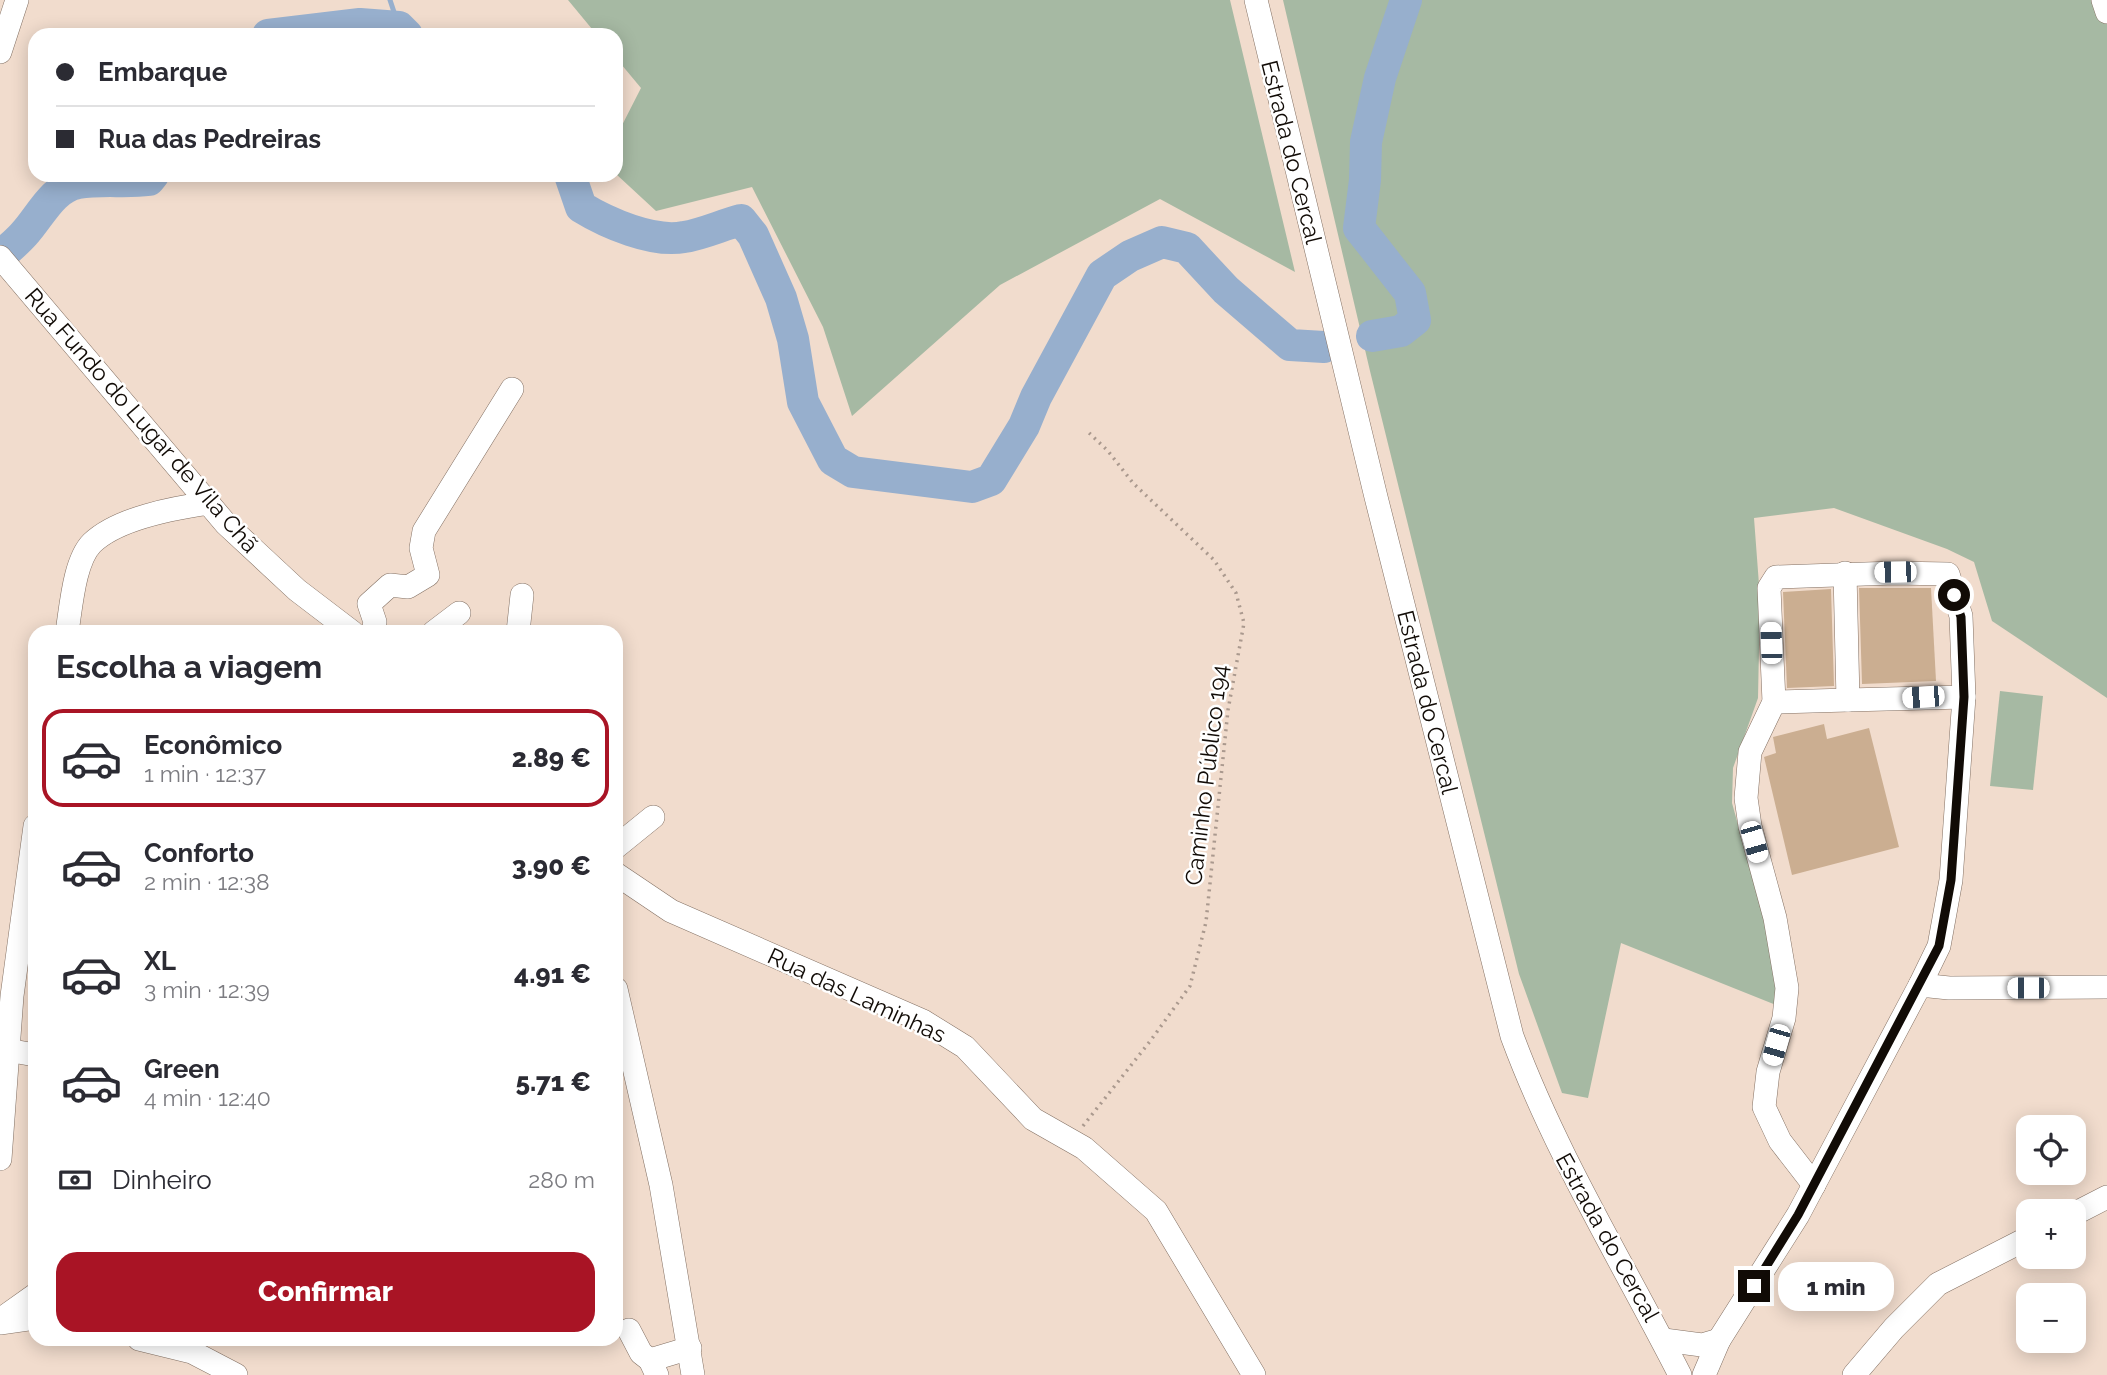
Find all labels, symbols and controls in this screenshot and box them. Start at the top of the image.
text: Embarque [98,57,227,87]
street label: Estrada do Cercal [1256,57,1328,247]
text: Rua das Pedreiras [98,124,321,154]
street label: Rua Fundo do Lugar de Vila Chã [20,282,264,558]
car [1874,561,1917,583]
route start [1938,579,1970,611]
street label: Estrada do Cercal [1392,607,1464,797]
car [1760,622,1783,664]
text: Escolha a viagem [56,648,322,685]
street label: Caminho Público 194 [1179,663,1233,887]
car [1902,685,1945,709]
icon: car [60,727,123,790]
text: Econômico [144,730,282,760]
text: 2.89 € [512,743,591,773]
text: 1 min · 12:37 [144,760,266,787]
car [1739,819,1770,865]
icon: car [60,835,123,898]
text: Conforto [144,838,254,868]
text: 3.90 € [512,851,591,881]
text: 2 min · 12:38 [144,868,270,895]
street label: Rua das Laminhas [764,942,950,1048]
icon: car [60,943,123,1006]
text: XL [144,946,176,976]
text: 4.91 € [514,959,591,989]
text: 3 min · 12:39 [144,976,270,1003]
car [2008,978,2050,999]
car [1761,1022,1792,1068]
icon: car [60,1051,123,1114]
text: Green [144,1054,220,1084]
text: 5.71 € [515,1067,591,1097]
text: 4 min · 12:40 [144,1084,271,1111]
map controls [2016,1115,2086,1353]
button: locate [2016,1115,2086,1185]
street label: Estrada do Cercal [1551,1148,1666,1327]
icon: cash [56,1161,94,1199]
text: Dinheiro [112,1165,212,1195]
text: 280 m [528,1166,595,1193]
button: + [2016,1199,2086,1269]
button: Confirmar [56,1252,595,1332]
callout: 1 min [1778,1262,1894,1310]
route end [1738,1270,1770,1302]
text: 1 min [1806,1273,1866,1300]
button: − [2016,1283,2086,1353]

